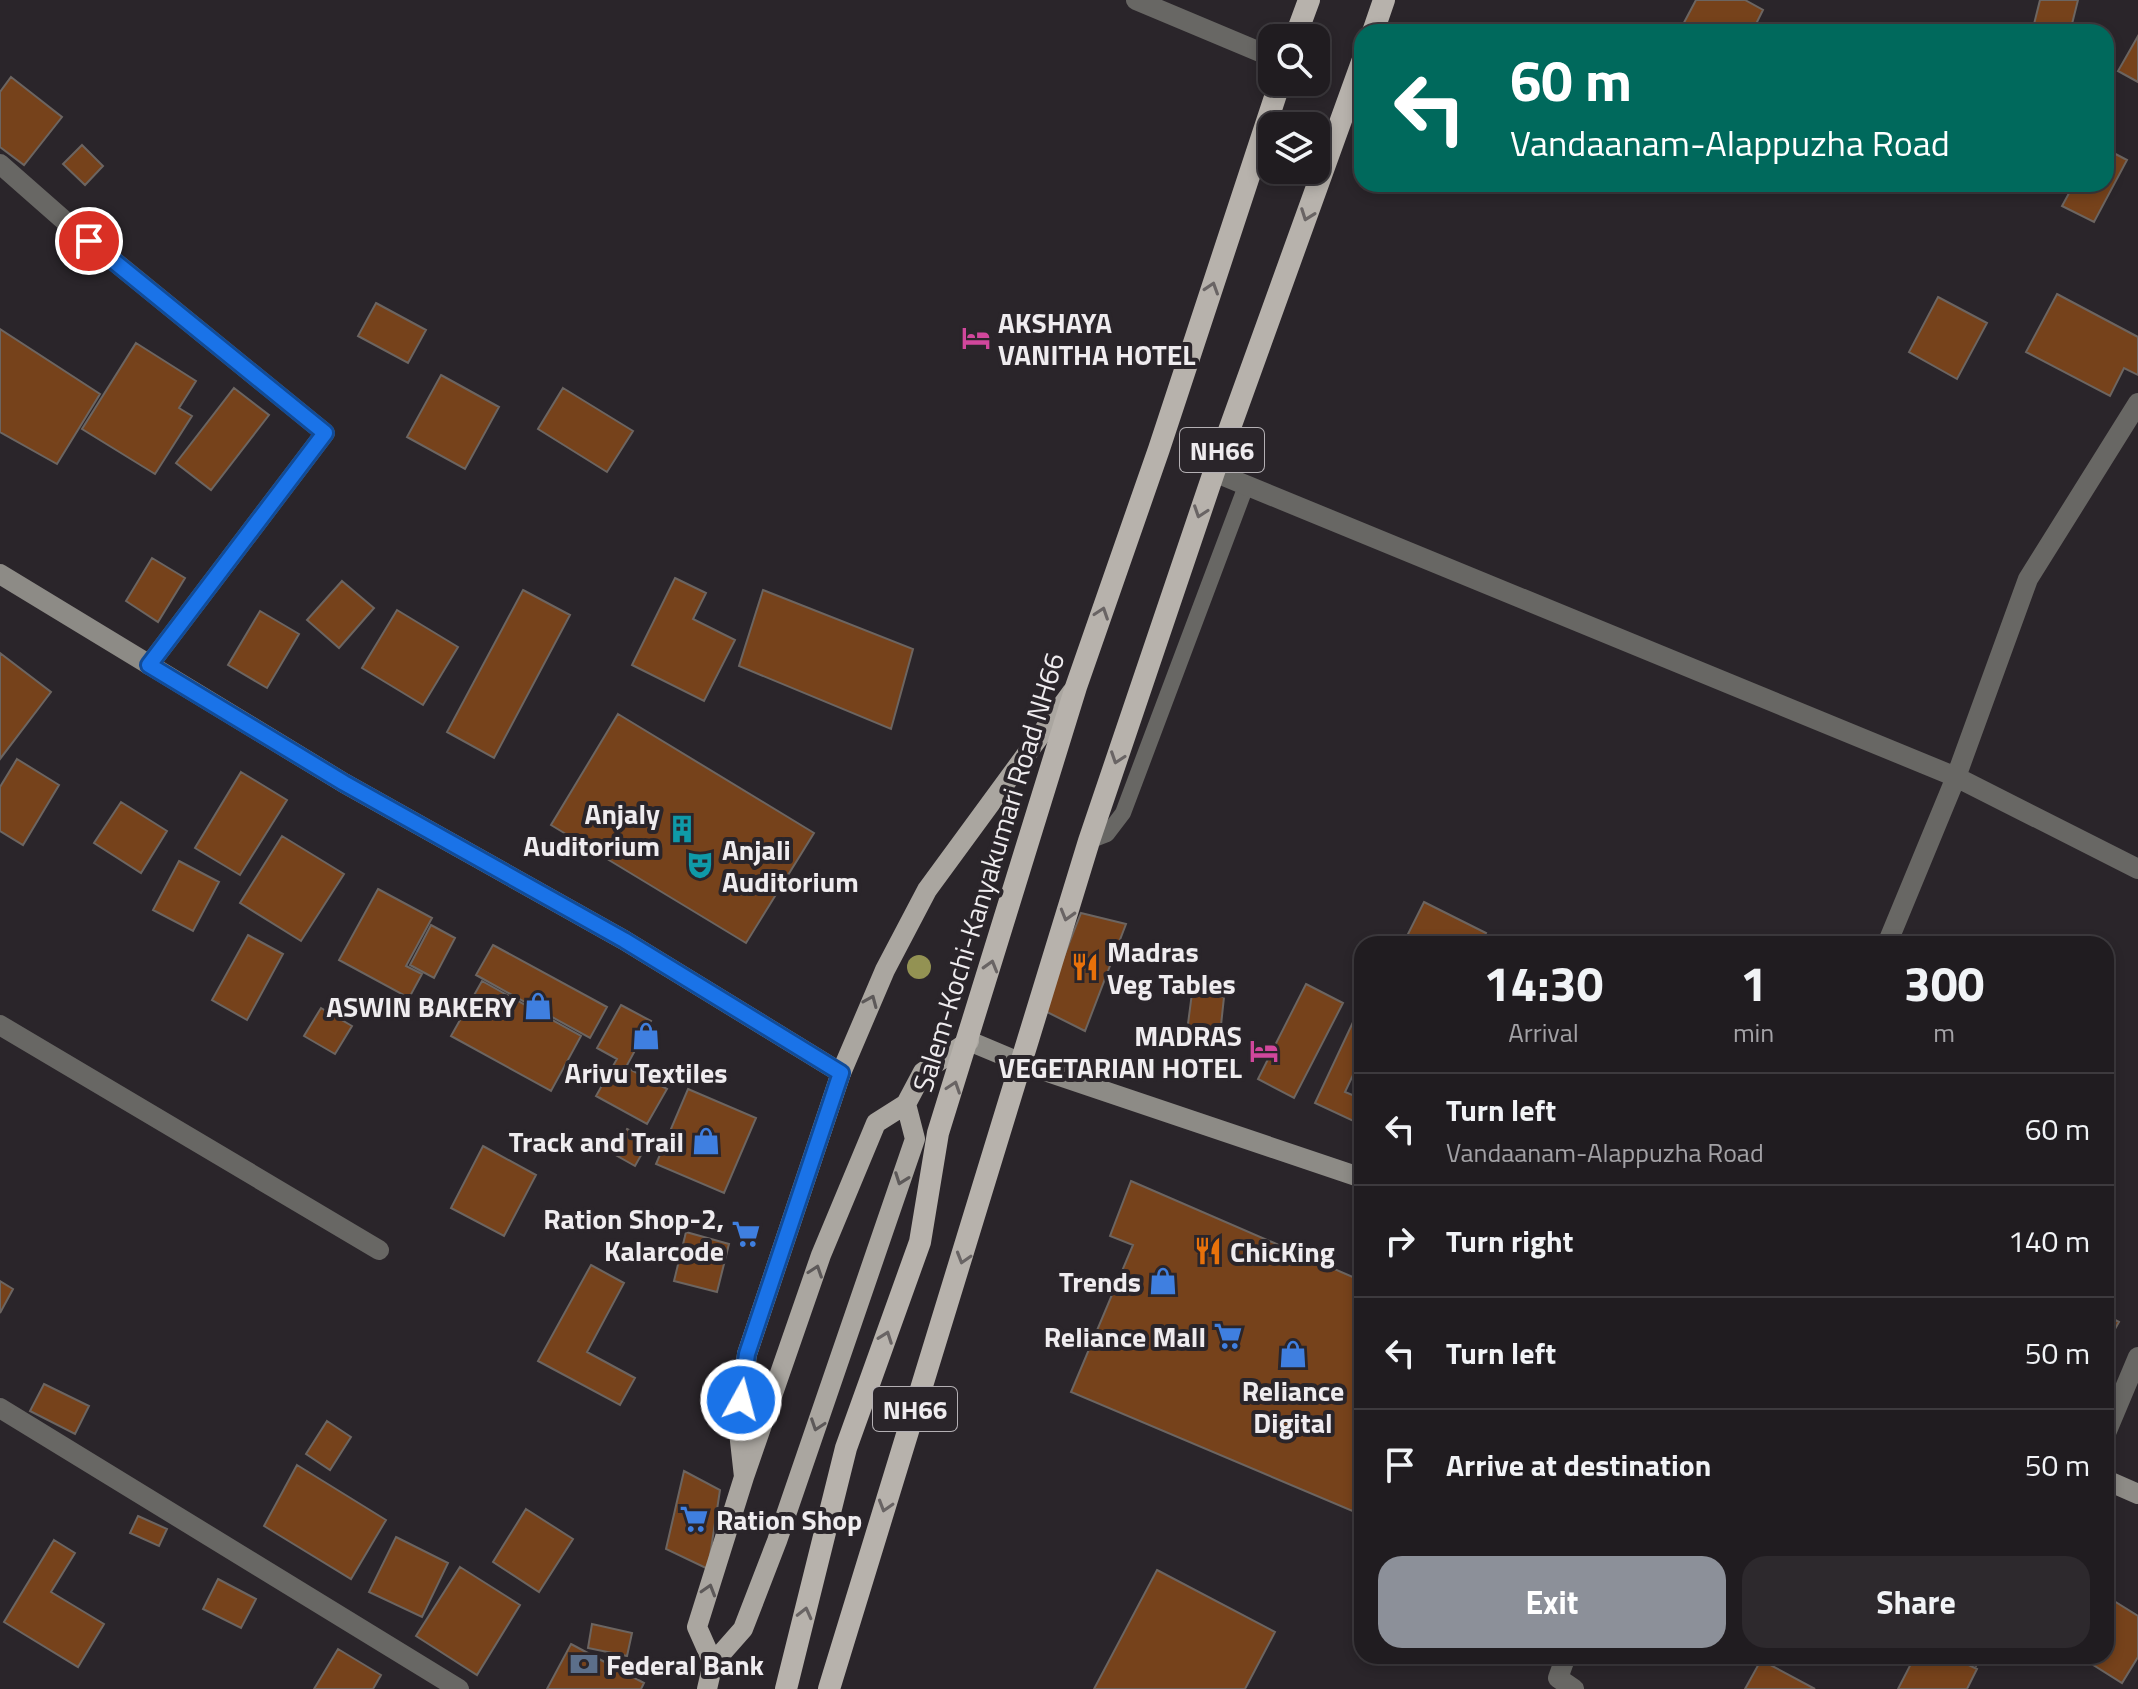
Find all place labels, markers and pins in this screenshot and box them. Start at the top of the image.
pin [55,207,123,275]
place label: AKSHAYA VANITHA HOTEL [998,301,1196,376]
hotel icon: AKSHAYA VANITHA HOTEL [961,323,991,353]
place label: Anjaly Auditorium [523,792,660,867]
building icon: Anjaly Auditorium [667,814,697,844]
place label: Anjali Auditorium [722,828,859,903]
theatre icon: Anjali Auditorium [685,850,715,880]
place label: Madras Veg Tables [1107,930,1236,1005]
restaurant icon: Madras Veg Tables [1070,952,1100,982]
place label: ASWIN BAKERY [326,985,516,1028]
shop icon: ASWIN BAKERY [523,991,553,1021]
place label: MADRAS VEGETARIAN HOTEL [998,1014,1242,1089]
shop icon: Arivu Textiles [631,1021,661,1051]
hotel icon: MADRAS VEGETARIAN HOTEL [1249,1036,1279,1066]
place label: Arivu Textiles [565,1051,727,1094]
place label: Track and Trail [509,1120,684,1163]
shop icon: Track and Trail [691,1126,721,1156]
place label: Ration Shop-2, Kalarcode [543,1197,724,1272]
supermarket icon: Ration Shop-2, Kalarcode [731,1219,761,1249]
place label: ChicKing [1230,1230,1335,1273]
restaurant icon: ChicKing [1193,1236,1223,1266]
place label: Trends [1059,1260,1141,1303]
shop icon: Trends [1148,1266,1178,1296]
place label: Reliance Mall [1044,1315,1206,1358]
supermarket icon: Reliance Mall [1213,1321,1243,1351]
shop icon: Reliance Digital [1278,1339,1308,1369]
place label: Reliance Digital [1242,1369,1344,1444]
place label: Ration Shop [716,1498,862,1541]
supermarket icon: Ration Shop [679,1504,709,1534]
place label: Federal Bank [606,1643,765,1686]
bank icon: Federal Bank [569,1649,599,1679]

